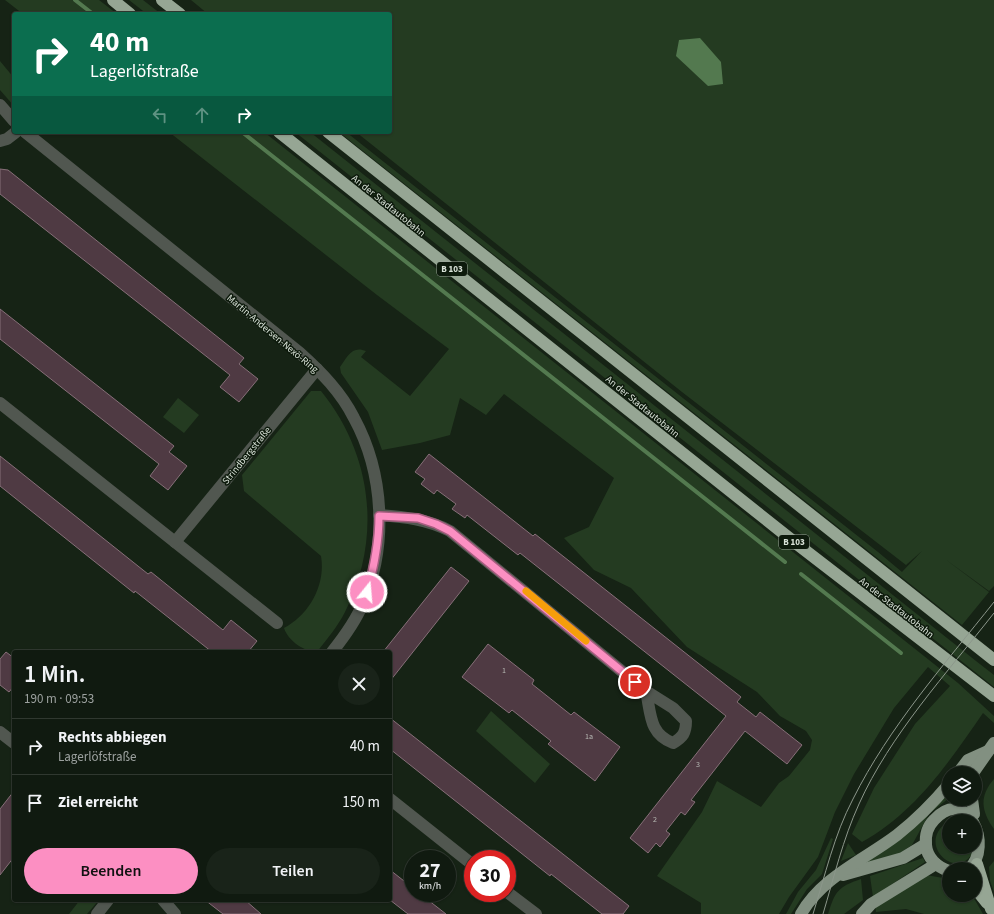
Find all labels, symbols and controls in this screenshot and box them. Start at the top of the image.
text: 40 m [90,22,149,62]
icon: right [24,28,76,80]
text: Lagerlöfstraße [90,59,199,84]
icon: left [149,104,171,126]
icon: ahead [191,104,213,126]
icon: right [233,104,255,126]
street label: An der Stadtautobahn [348,172,428,240]
road number: B 103 [437,262,467,276]
street label: Martin-Andersen-Nexö-Ring [224,291,321,376]
street label: An der Stadtautobahn [602,373,682,441]
street label: Strindbergstraße [219,424,274,488]
road number: B 103 [779,535,809,549]
position arrow [346,571,388,613]
street label: An der Stadtautobahn [856,574,937,641]
text: 1 Min. [24,657,85,692]
button: close [338,663,380,705]
house number: 1 [502,665,506,676]
pin [618,665,652,699]
icon: arrive [624,671,646,693]
text: 190 m · 09:53 [24,690,94,708]
text: Rechts abbiegen [58,727,167,748]
house number: 1a [585,731,593,742]
icon: right [24,736,46,758]
text: 40 m [350,736,380,757]
text: Lagerlöfstraße [58,748,137,766]
house number: 3 [696,759,700,770]
map controls [942,766,982,902]
button: layers [942,766,982,806]
icon: arrive [24,792,46,814]
text: Ziel erreicht [58,792,138,813]
text: 150 m [342,792,380,813]
house number: 2 [653,814,657,825]
button: + [942,814,982,854]
button: Beenden [24,848,198,894]
button: Teilen [206,848,380,894]
speed limit sign: 30 [464,850,516,902]
text: 27 [419,857,441,885]
button: − [942,862,982,902]
text: km/h [419,879,441,893]

